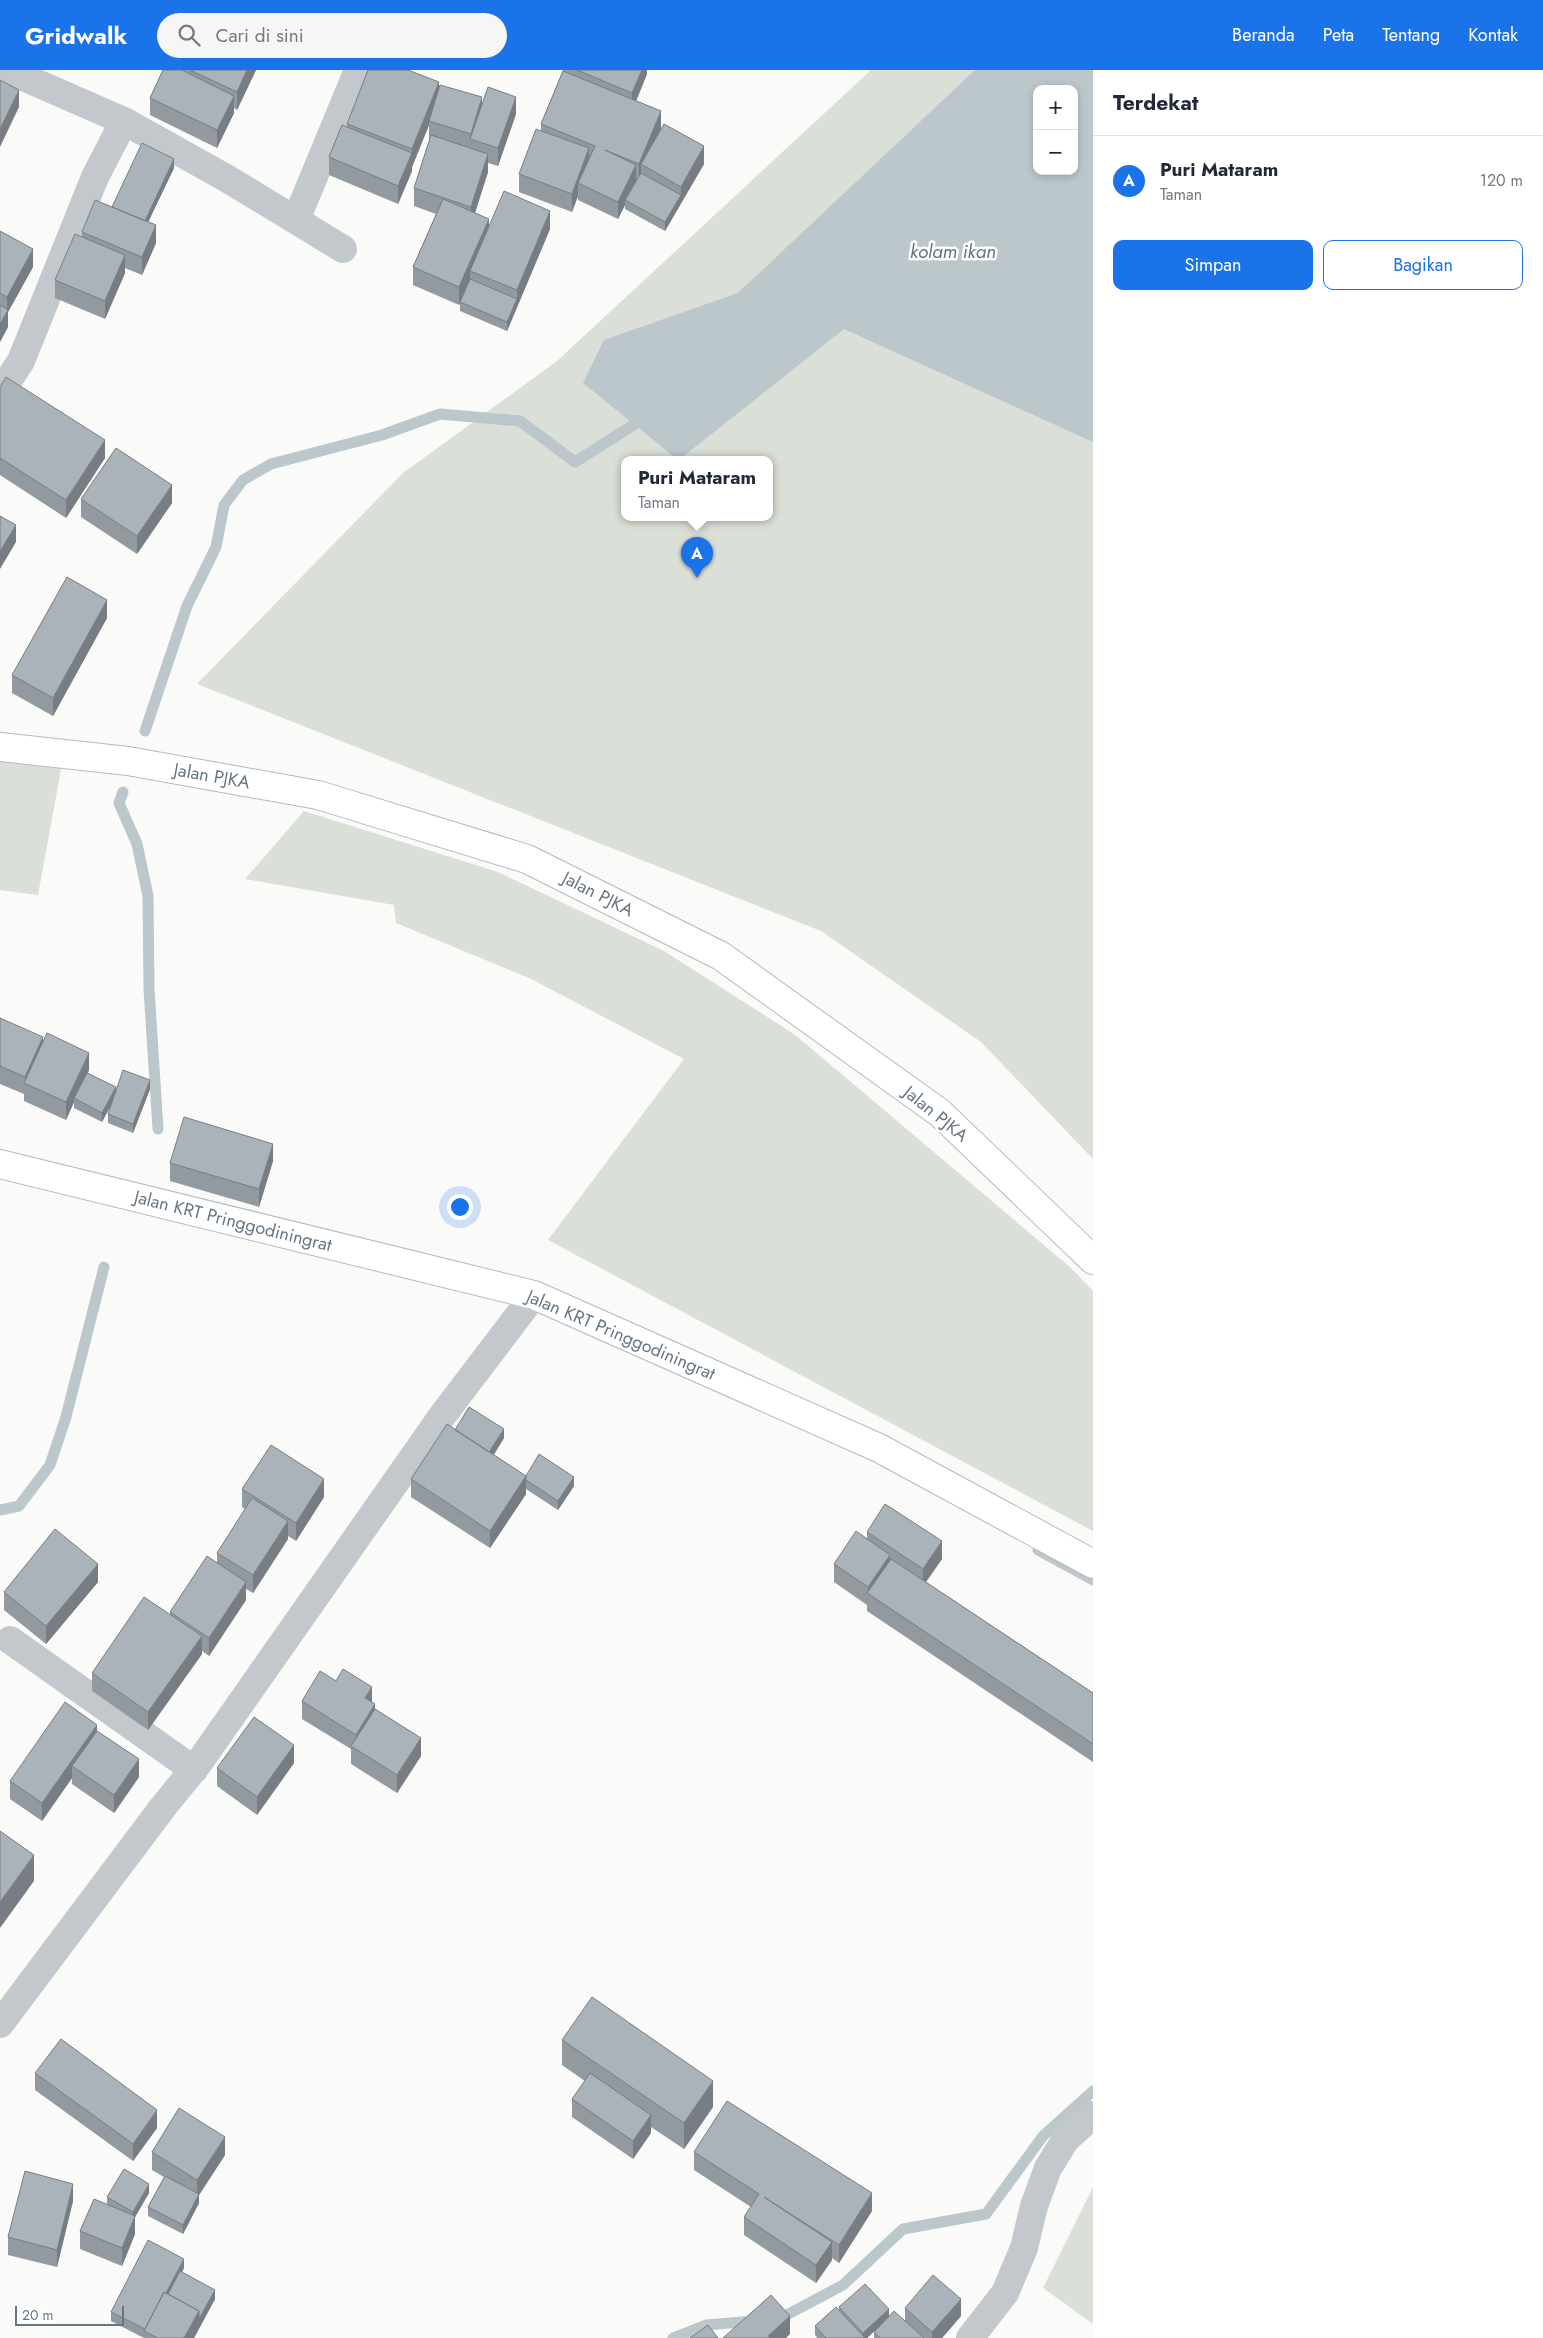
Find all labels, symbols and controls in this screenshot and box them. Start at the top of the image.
search box [157,13,507,58]
text: Gridwalk [25,18,127,53]
icon: search [175,21,203,49]
text: Cari di sini [215,22,304,49]
text: Beranda [1232,22,1295,48]
text: Peta [1323,22,1354,48]
text: Tentang [1382,22,1440,48]
text: Kontak [1468,22,1518,48]
map controls [1033,85,1078,175]
button: + [1033,85,1078,130]
text: Terdekat [1113,88,1198,118]
button: − [1033,130,1078,175]
text: Puri Mataram [1160,156,1278,183]
text: A [1123,169,1135,192]
text: 120 m [1480,169,1523,192]
text: Taman [1160,183,1202,206]
water label: kolam ikan [910,238,996,265]
button: Simpan [1113,240,1313,290]
button: Bagikan [1323,240,1523,290]
popup [621,456,773,521]
text: Puri Mataram [638,464,756,491]
text: Taman [638,491,680,514]
pin: A [681,537,713,578]
street label: Jalan PJKA [170,756,252,795]
street label: Jalan PJKA [556,864,638,923]
street label: Jalan PJKA [896,1078,974,1148]
street label: Jalan KRT Pringgodiningrat [130,1183,335,1258]
your location [447,1194,473,1220]
street label: Jalan KRT Pringgodiningrat [521,1283,720,1387]
scale bar [15,2303,124,2326]
text: 20 m [22,2305,54,2325]

